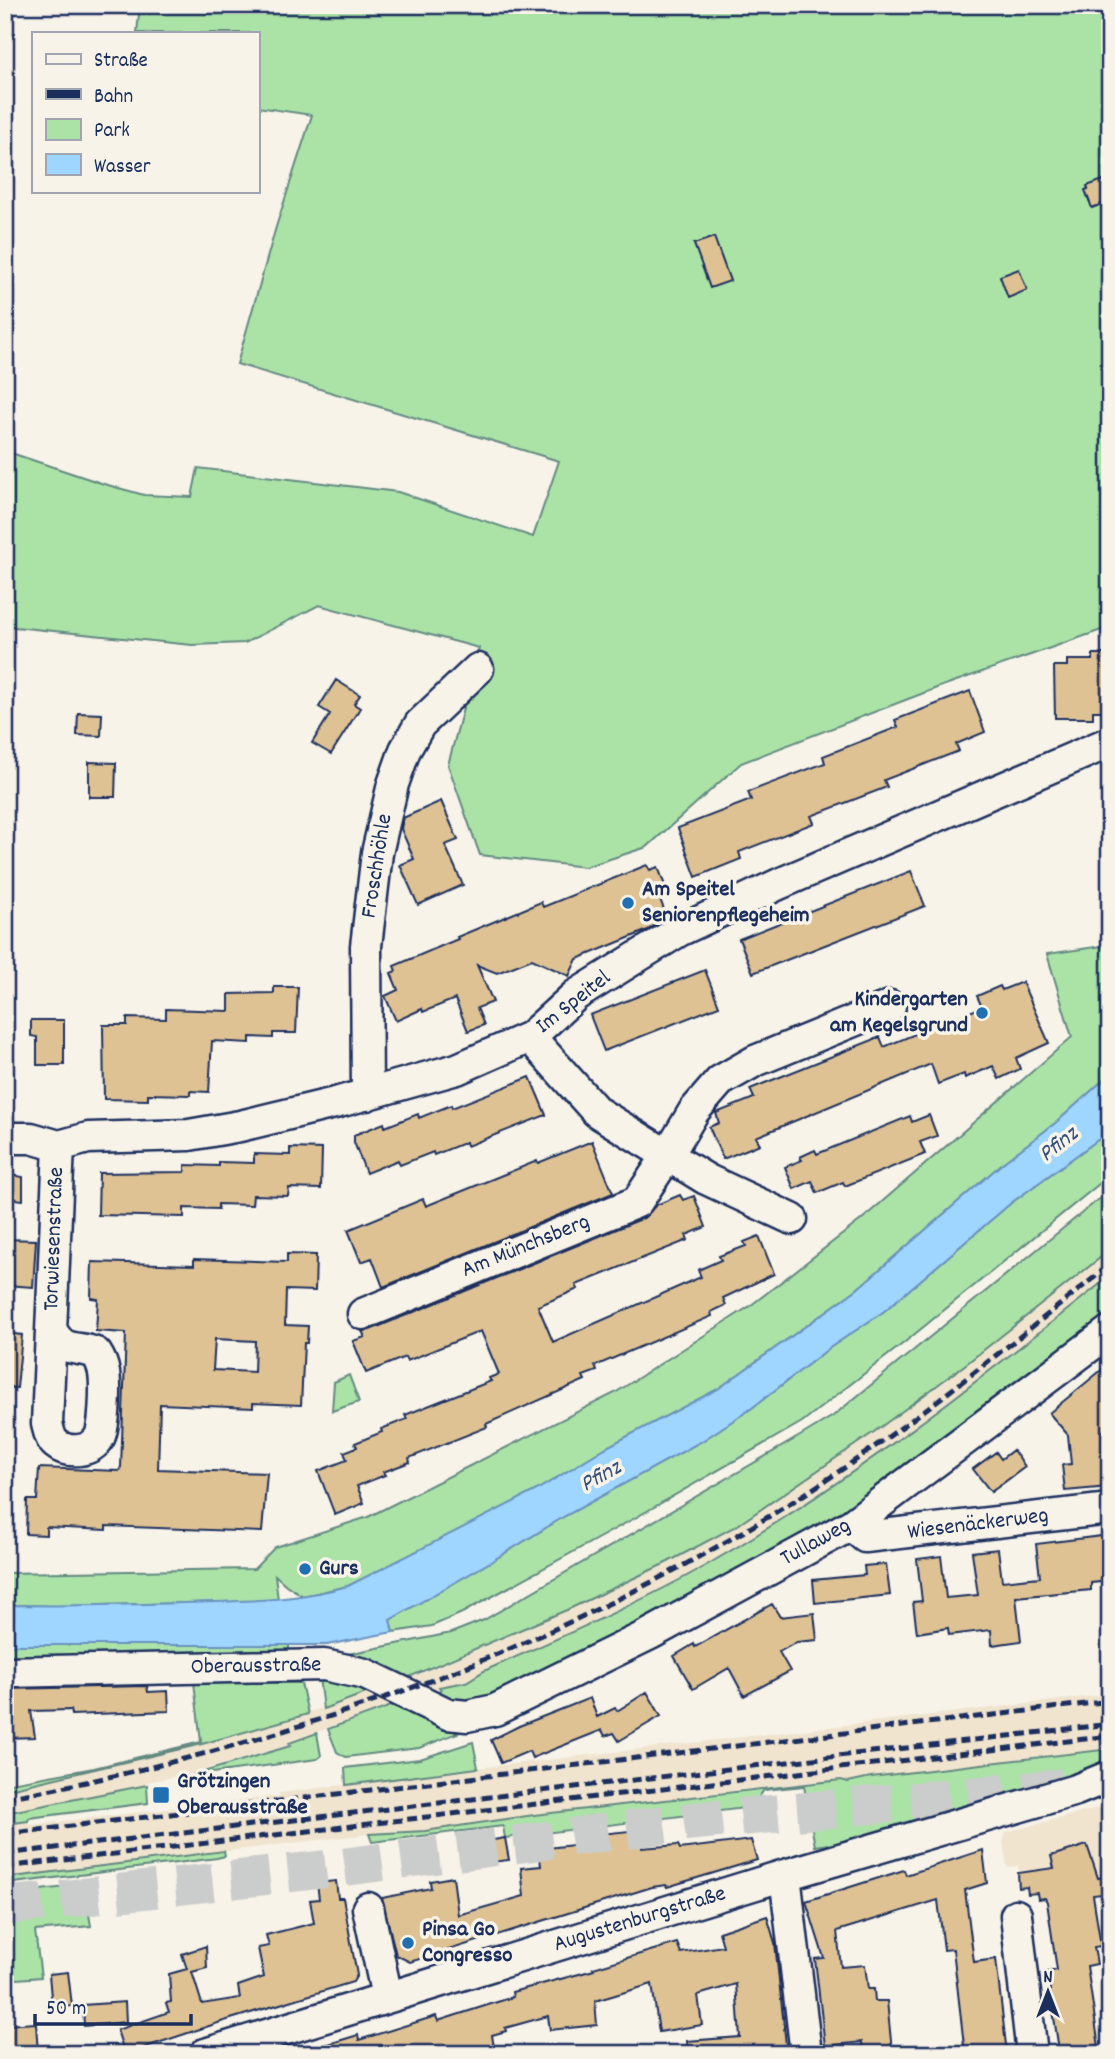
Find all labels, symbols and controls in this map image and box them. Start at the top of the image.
legend [32,32,259,192]
text: Straße [94,47,148,77]
text: Bahn [94,83,133,113]
text: Park [94,117,130,147]
text: Wasser [94,153,151,183]
street label: Froschhöhle [353,811,403,921]
place label: Am Speitel Seniorenpflegeheim [642,874,810,933]
marker: Am Speitel Seniorenpflegeheim [620,895,636,911]
street label: Im Speitel [529,963,619,1043]
place label: Kindergarten am Kegelsgrund [830,984,968,1043]
marker: Kindergarten am Kegelsgrund [974,1005,990,1021]
water label: Pfinz [1032,1118,1087,1171]
street label: Torwiesenstraße [36,1166,74,1312]
street label: Am Münchsberg [457,1206,595,1288]
water label: Pfinz [574,1451,628,1502]
street label: Wiesenäckerweg [906,1500,1050,1550]
street label: Tullaweg [775,1510,857,1576]
place label: Gurs [319,1553,359,1586]
marker: Gurs [297,1561,313,1577]
street label: Oberausstraße [190,1649,322,1685]
place label: Grötzingen Oberausstraße [177,1766,308,1825]
marker: Grötzingen Oberausstraße [151,1785,171,1805]
street label: Augustenburgstraße [550,1878,730,1962]
place label: Pinsa Go Congresso [422,1914,513,1973]
marker: Pinsa Go Congresso [400,1935,416,1951]
north arrow [1014,1958,1084,2028]
text: N [1043,1965,1053,1992]
scale bar [35,1982,191,2026]
text: 50 m [46,1995,86,2025]

